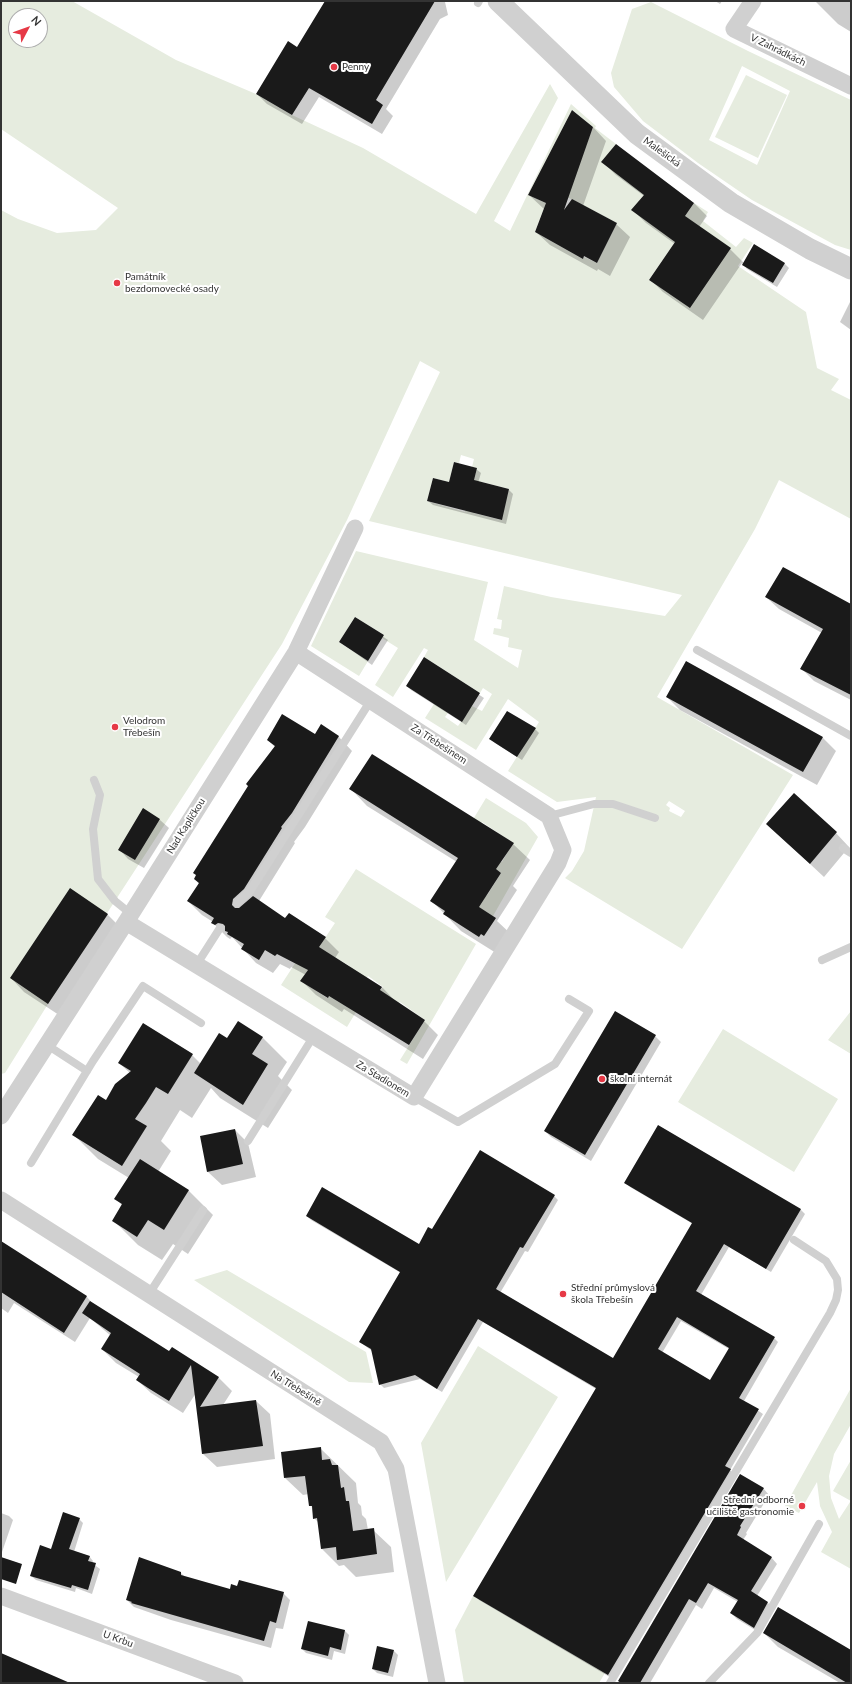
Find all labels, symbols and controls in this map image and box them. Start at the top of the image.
north arrow [8,8,48,48]
text: N [29,13,44,28]
street label: V Zahrádkách [748,31,808,69]
place label: Penny [342,61,369,73]
marker: Penny [329,62,339,72]
street label: Malešická [641,134,683,170]
place label: Památník bezdomovecké osady [125,271,219,294]
marker: Památník bezdomovecké osady [112,278,122,288]
place label: Velodrom Třebešín [123,715,165,738]
street label: Za Třebešínem [409,721,469,767]
marker: Velodrom Třebešín [110,722,120,732]
street label: Nad Kapličkou [164,796,208,856]
street label: Za Stadionem [354,1058,412,1100]
place label: školní internát [610,1073,672,1085]
marker: školní internát [597,1074,607,1084]
place label: Střední průmyslová škola Třebešín [571,1282,655,1306]
marker: Střední průmyslová škola Třebešín [558,1289,568,1299]
street label: Na Třebešíně [268,1368,324,1408]
place label: Střední odborné učiliště gastronomie [706,1494,794,1518]
marker: Střední odborné učiliště gastronomie [797,1501,807,1511]
street label: U Krbu [101,1628,135,1650]

